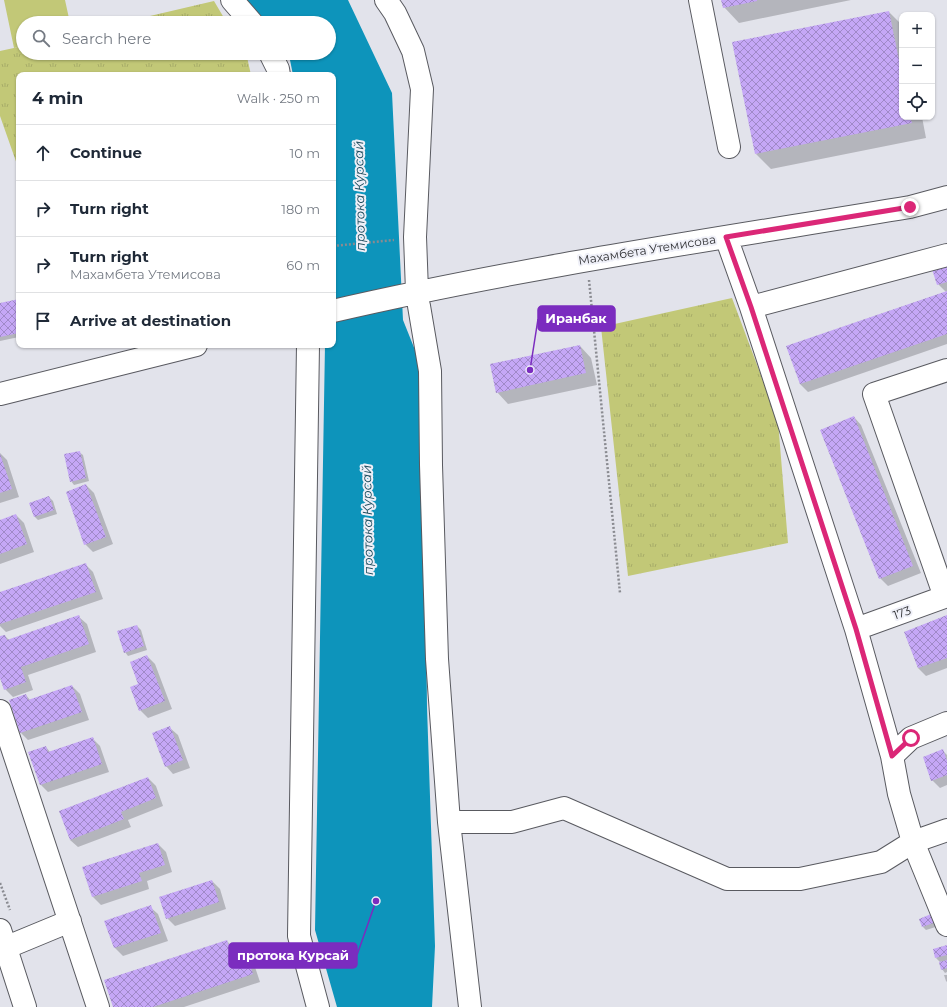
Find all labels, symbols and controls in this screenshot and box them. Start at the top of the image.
map controls [899,12,935,120]
button: + [899,12,935,48]
search box [16,16,336,60]
icon: search [30,27,52,49]
text: Search here [62,29,151,48]
button: − [899,48,935,84]
button: locate [899,84,935,120]
text: 4 min [32,88,83,108]
text: Walk · 250 m [237,90,320,106]
water label: протока Курсай [350,141,368,251]
icon: ahead [32,142,54,164]
text: Continue [70,143,142,162]
text: 10 m [290,145,320,161]
icon: right [32,198,54,220]
route end [901,198,919,216]
text: Turn right [70,199,149,218]
text: 180 m [281,201,320,217]
street label: Махамбета Утемисова [577,231,717,268]
text: Turn right [70,247,149,266]
icon: right [32,254,54,276]
text: 60 m [286,257,320,273]
text: Махамбета Утемисова [70,266,221,282]
callout: Иранбак [538,306,615,331]
icon: arrive [32,310,54,332]
text: Иранбак [545,310,607,326]
text: Arrive at destination [70,311,231,330]
water label: протока Курсай [358,465,376,575]
street label: 173 [891,602,913,623]
route start [902,729,920,747]
callout: протока Курсай [229,943,357,968]
text: протока Курсай [237,947,349,963]

